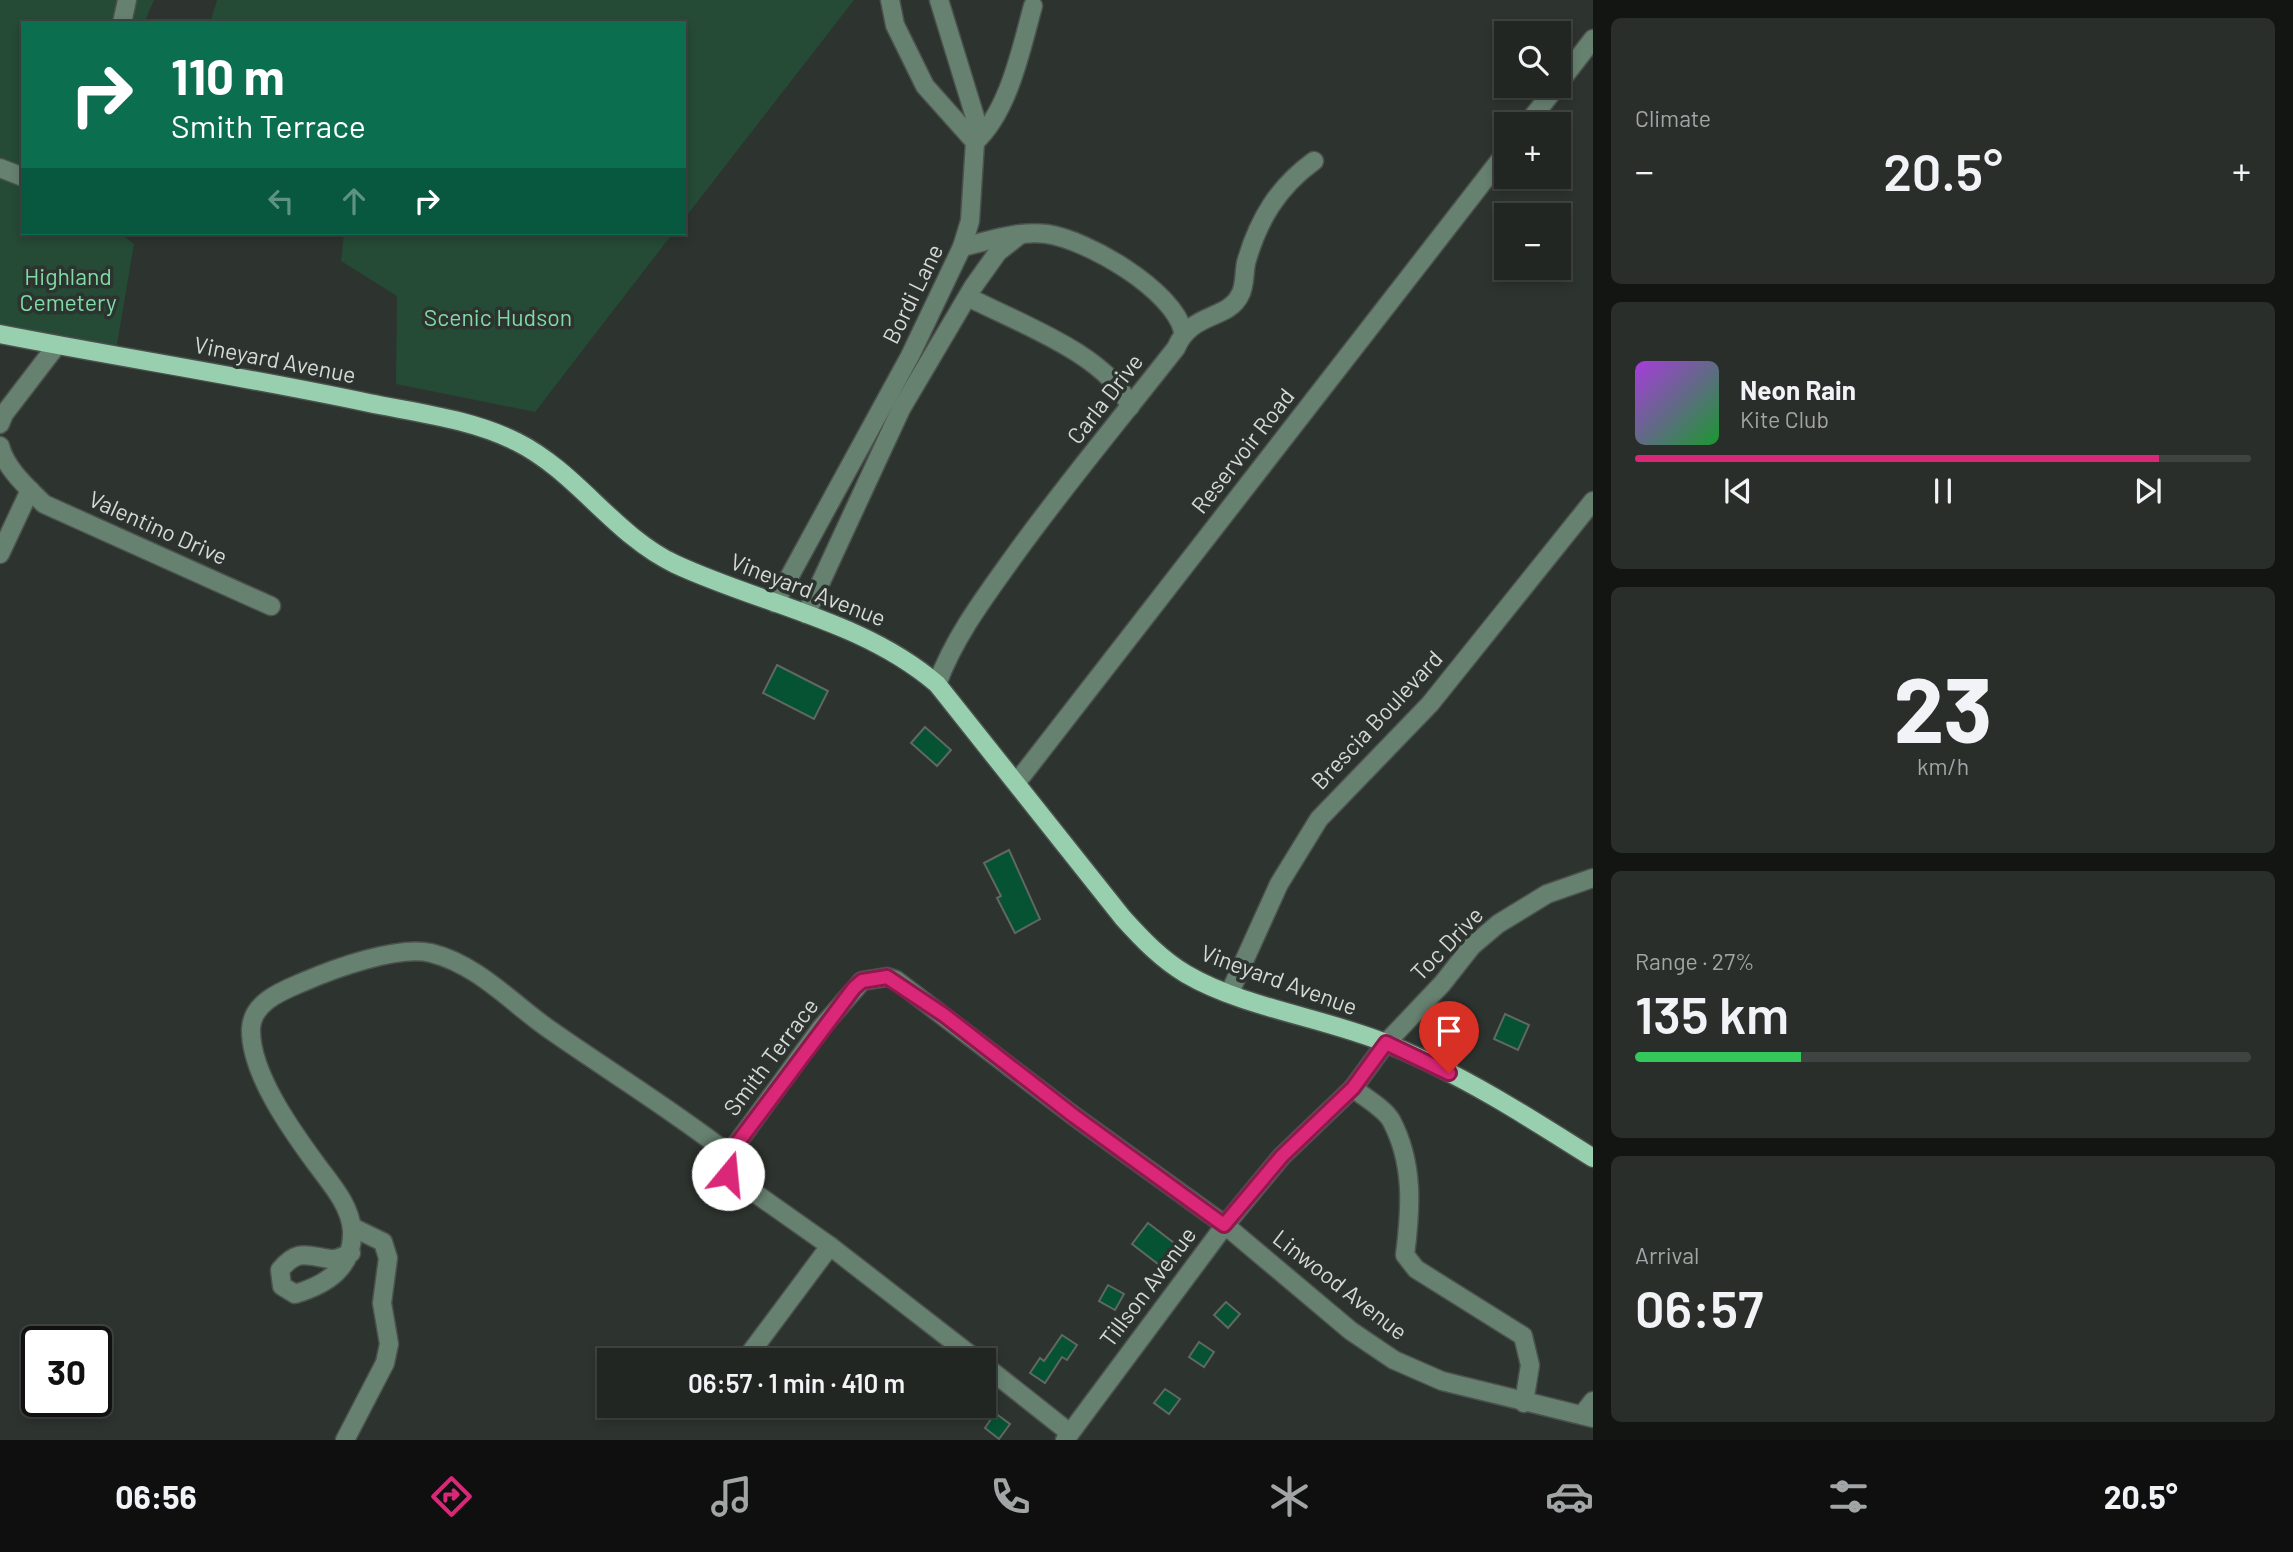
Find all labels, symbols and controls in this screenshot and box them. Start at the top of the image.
map controls [1494,21,1571,280]
button: search [1494,21,1571,98]
text: 110 m [171,46,285,105]
icon: right [56,49,147,140]
text: Climate [1635,104,1711,132]
text: Smith Terrace [171,106,366,144]
button: + [1494,112,1571,189]
text: 20.5° [1883,139,2003,201]
text: − [1635,147,1654,193]
text: + [2232,147,2251,193]
icon: left [262,182,300,220]
icon: ahead [335,182,373,220]
icon: right [408,182,446,220]
button: − [1494,203,1571,280]
street label: Bordi Lane [876,239,948,348]
park label: Highland Cemetery [19,262,117,316]
park label: Scenic Hudson [424,303,572,331]
street label: Vineyard Avenue [192,330,358,388]
street label: Carla Drive [1060,348,1148,449]
text: Neon Rain [1740,374,1856,405]
street label: Reservoir Road [1185,382,1300,519]
text: Kite Club [1740,405,1829,433]
icon: previous [1719,472,1757,510]
icon: pause [1924,472,1962,510]
icon: next [2129,472,2167,510]
street label: Valentino Drive [85,484,232,570]
street label: Vineyard Avenue [727,547,890,632]
street label: Brescia Boulevard [1305,644,1448,795]
text: 23 [1894,652,1992,761]
text: km/h [1917,752,1969,780]
street label: Toc Drive [1404,901,1488,986]
street label: Vineyard Avenue [1197,938,1361,1020]
text: Range · 27% [1635,947,1755,975]
text: 135 km [1635,982,1789,1044]
street label: Smith Terrace [717,992,824,1121]
pin [1419,1001,1479,1073]
icon: arrive [1430,1012,1468,1050]
position arrow [691,1137,765,1211]
street label: Tillson Avenue [1093,1221,1201,1352]
street label: Linwood Avenue [1268,1223,1413,1345]
text: Arrival [1635,1241,1699,1269]
text: 06:57 [1635,1276,1763,1338]
speed limit sign: 30 [21,1326,112,1417]
text: 06:57 · 1 min · 410 m [688,1367,905,1398]
icon: directions [427,1472,476,1521]
icon: music [707,1472,756,1521]
icon: phone [986,1472,1035,1521]
icon: climate [1265,1472,1314,1521]
icon: car [1545,1472,1594,1521]
icon: filters [1824,1472,1873,1521]
text: 06:56 [115,1477,197,1515]
text: 20.5° [2104,1477,2178,1515]

